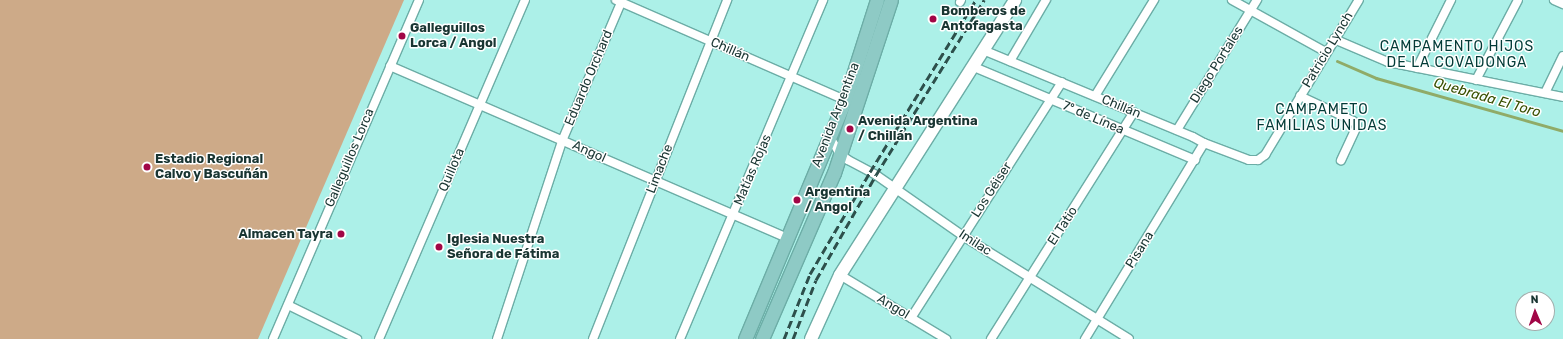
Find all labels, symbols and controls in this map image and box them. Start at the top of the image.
place label: Bomberos de Antofagasta [941,4,1026,35]
street label: Patricio Lynch [1299,9,1357,91]
marker: Bomberos de Antofagasta [928,14,938,24]
place label: Galleguillos Lorca / Angol [410,21,497,52]
street label: Diego Portales [1187,24,1247,106]
street label: Eduardo Orchard [562,28,616,128]
marker: Galleguillos Lorca / Angol [397,31,407,41]
street label: Chillán [708,35,752,65]
district label: CAMPAMENTO HIJOS DE LA COVADONGA [1380,39,1534,72]
street label: Avenida Argentina [809,60,863,170]
water label: Quebrada El Toro [1431,75,1543,121]
street label: Chillán [1099,92,1143,122]
street label: 7º de Línea [1060,98,1126,138]
district label: CAMPAMETO FAMILIAS UNIDAS [1257,102,1387,134]
street label: Galleguillos Lorca [322,106,378,210]
place label: Avenida Argentina / Chillán [858,114,978,145]
marker: Avenida Argentina / Chillán [845,124,855,134]
street label: Matías Rojas [731,132,775,208]
street label: Angol [570,138,608,166]
street label: Limache [643,142,677,196]
street label: Quillota [436,146,468,194]
place label: Estadio Regional Calvo y Bascuñán [155,152,269,183]
street label: Los Géiser [968,160,1016,220]
marker: Estadio Regional Calvo y Bascuñán [142,162,152,172]
place label: Argentina / Angol [805,185,870,216]
marker: Argentina / Angol [792,195,802,205]
street label: El Tatio [1045,204,1081,248]
place label: Almacen Tayra [238,226,333,242]
street label: Imilac [956,227,994,259]
marker: Almacen Tayra [336,229,346,239]
street label: Pisana [1123,229,1157,271]
place label: Iglesia Nuestra Señora de Fátima [447,232,559,263]
marker: Iglesia Nuestra Señora de Fátima [434,242,444,252]
street label: Angol [874,291,912,323]
north arrow [1515,291,1555,331]
text: N [1530,293,1539,306]

